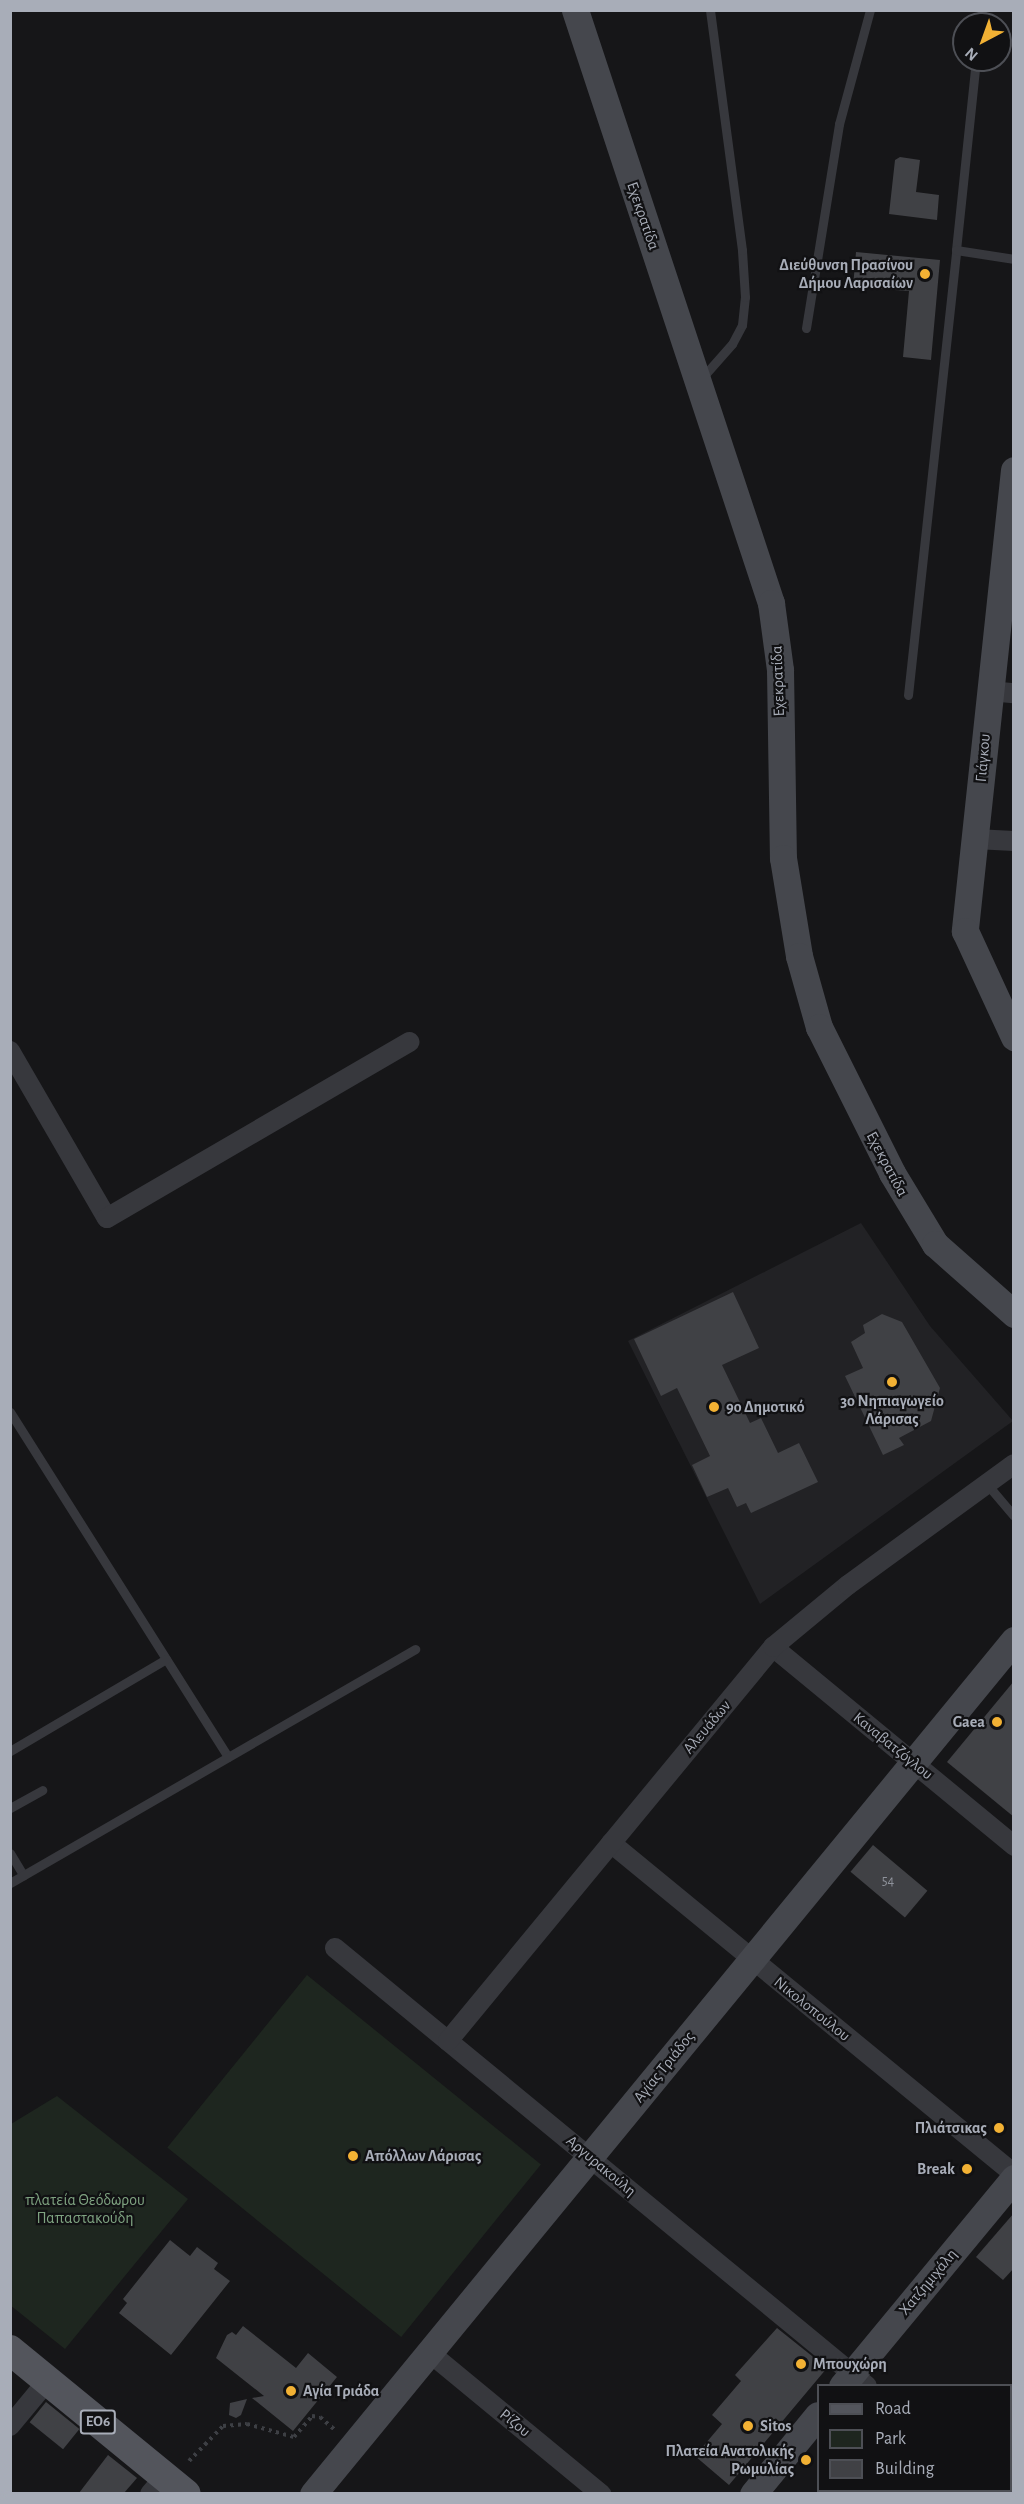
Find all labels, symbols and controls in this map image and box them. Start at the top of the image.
north arrow [952,12,1012,72]
text: N [962,44,981,64]
street label: Εχεκρατίδα [622,179,664,253]
place label: Διεύθυνση Πρασίνου Δήμου Λαρισαίων [779,255,913,293]
marker: Διεύθυνση Πρασίνου Δήμου Λαρισαίων [918,267,932,281]
street label: Εχεκρατίδα [767,645,789,717]
street label: Γιάγκου [971,733,995,783]
street label: Εχεκρατίδα [862,1128,912,1200]
marker: 3o Νηπιαγωγείο Λάρισας [885,1375,899,1389]
place label: 3o Νηπιαγωγείο Λάρισας [840,1391,944,1429]
place label: 9ο Δημοτικό [726,1397,805,1417]
marker: 9ο Δημοτικό [707,1400,721,1414]
street label: Αλευάδων [679,1696,735,1758]
street label: Καναβατζόγλου [849,1708,937,1784]
place label: Gaea [953,1712,985,1732]
marker: Gaea [990,1715,1004,1729]
house number: 54 [882,1873,894,1889]
street label: Νικολοπούλου [770,1973,854,2045]
street label: Αγίας Τριάδος [629,2027,699,2107]
place label: Πλιάτσικας [915,2118,987,2138]
marker: Πλιάτσικας [992,2121,1006,2135]
street label: Αργυρακούλη [562,2131,640,2201]
place label: Απόλλων Λάρισας [365,2146,481,2166]
marker: Απόλλων Λάρισας [346,2149,360,2163]
place label: Break [917,2159,955,2179]
marker: Break [960,2162,974,2176]
park label: πλατεία Θεόδωρου Παπαστακούδη [25,2190,145,2228]
street label: Χατζημιχάλη [895,2245,961,2319]
place label: Μπουχώρη [813,2354,887,2374]
marker: Μπουχώρη [794,2357,808,2371]
place label: Αγία Τριάδα [303,2381,379,2401]
marker: Αγία Τριάδα [284,2384,298,2398]
legend [817,2384,1012,2492]
text: Road [875,2400,911,2418]
street label: Ρίζου [496,2405,534,2441]
road number: ΕΟ6 [78,2410,118,2434]
place label: Sitos [760,2416,791,2436]
marker: Sitos [741,2419,755,2433]
text: Park [875,2430,906,2448]
place label: Πλατεία Ανατολικής Ρωμυλίας [665,2441,794,2479]
marker: Πλατεία Ανατολικής Ρωμυλίας [799,2453,813,2467]
text: Building [875,2460,934,2478]

